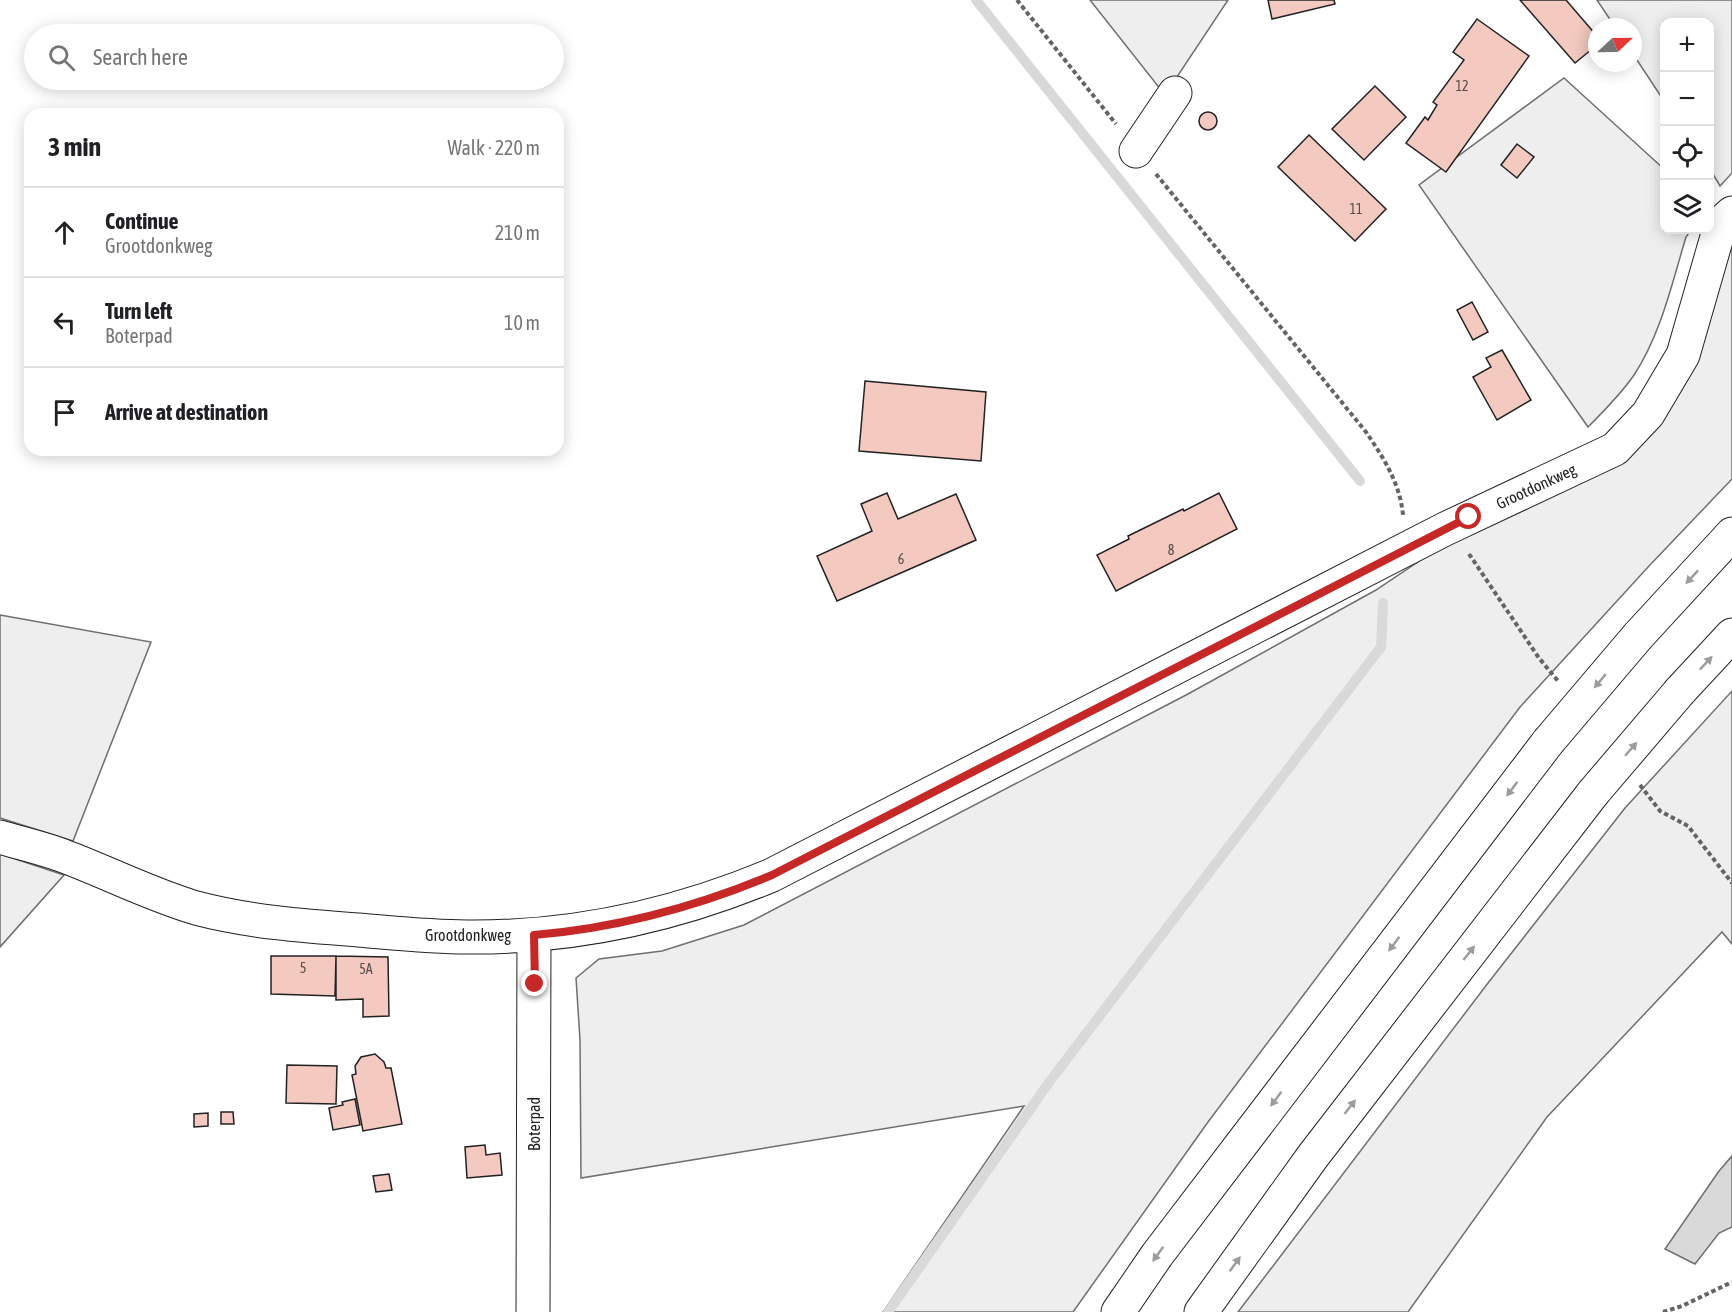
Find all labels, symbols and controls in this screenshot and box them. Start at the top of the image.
north arrow [1588,18,1642,72]
map controls [1660,18,1714,234]
button: + [1660,18,1714,72]
search box [24,24,564,90]
icon: search [45,41,78,74]
text: Search here [93,44,188,70]
button: − [1660,72,1714,126]
house number: 12 [1455,78,1469,94]
button: locate [1660,126,1714,180]
text: 3 min [48,132,101,162]
text: Walk · 220 m [448,136,540,159]
button: layers [1660,180,1714,234]
house number: 11 [1349,201,1363,217]
text: Continue [105,208,179,234]
icon: ahead [48,216,81,249]
text: 210 m [495,221,540,244]
text: Grootdonkweg [105,234,213,257]
text: Turn left [105,298,172,324]
icon: left [48,306,81,339]
text: 10 m [504,311,540,334]
text: Boterpad [105,324,173,347]
icon: arrive [48,396,81,429]
text: Arrive at destination [105,399,268,425]
street label: Grootdonkweg [1493,460,1579,513]
route start [1455,503,1481,529]
house number: 8 [1168,542,1175,558]
house number: 6 [898,551,905,567]
one-way arrow [1686,569,1699,584]
one-way arrow [1699,656,1712,671]
one-way arrow [1594,673,1607,688]
one-way arrow [1624,741,1637,757]
one-way arrow [1507,781,1519,796]
street label: Grootdonkweg [425,926,511,945]
one-way arrow [1388,935,1400,951]
one-way arrow [1463,945,1475,960]
house number: 5 [300,960,306,976]
house number: 5A [359,961,373,977]
route end [521,970,547,996]
one-way arrow [1270,1090,1282,1106]
street label: Boterpad [525,1097,544,1151]
one-way arrow [1344,1099,1357,1115]
one-way arrow [1152,1246,1164,1262]
one-way arrow [1229,1257,1241,1273]

